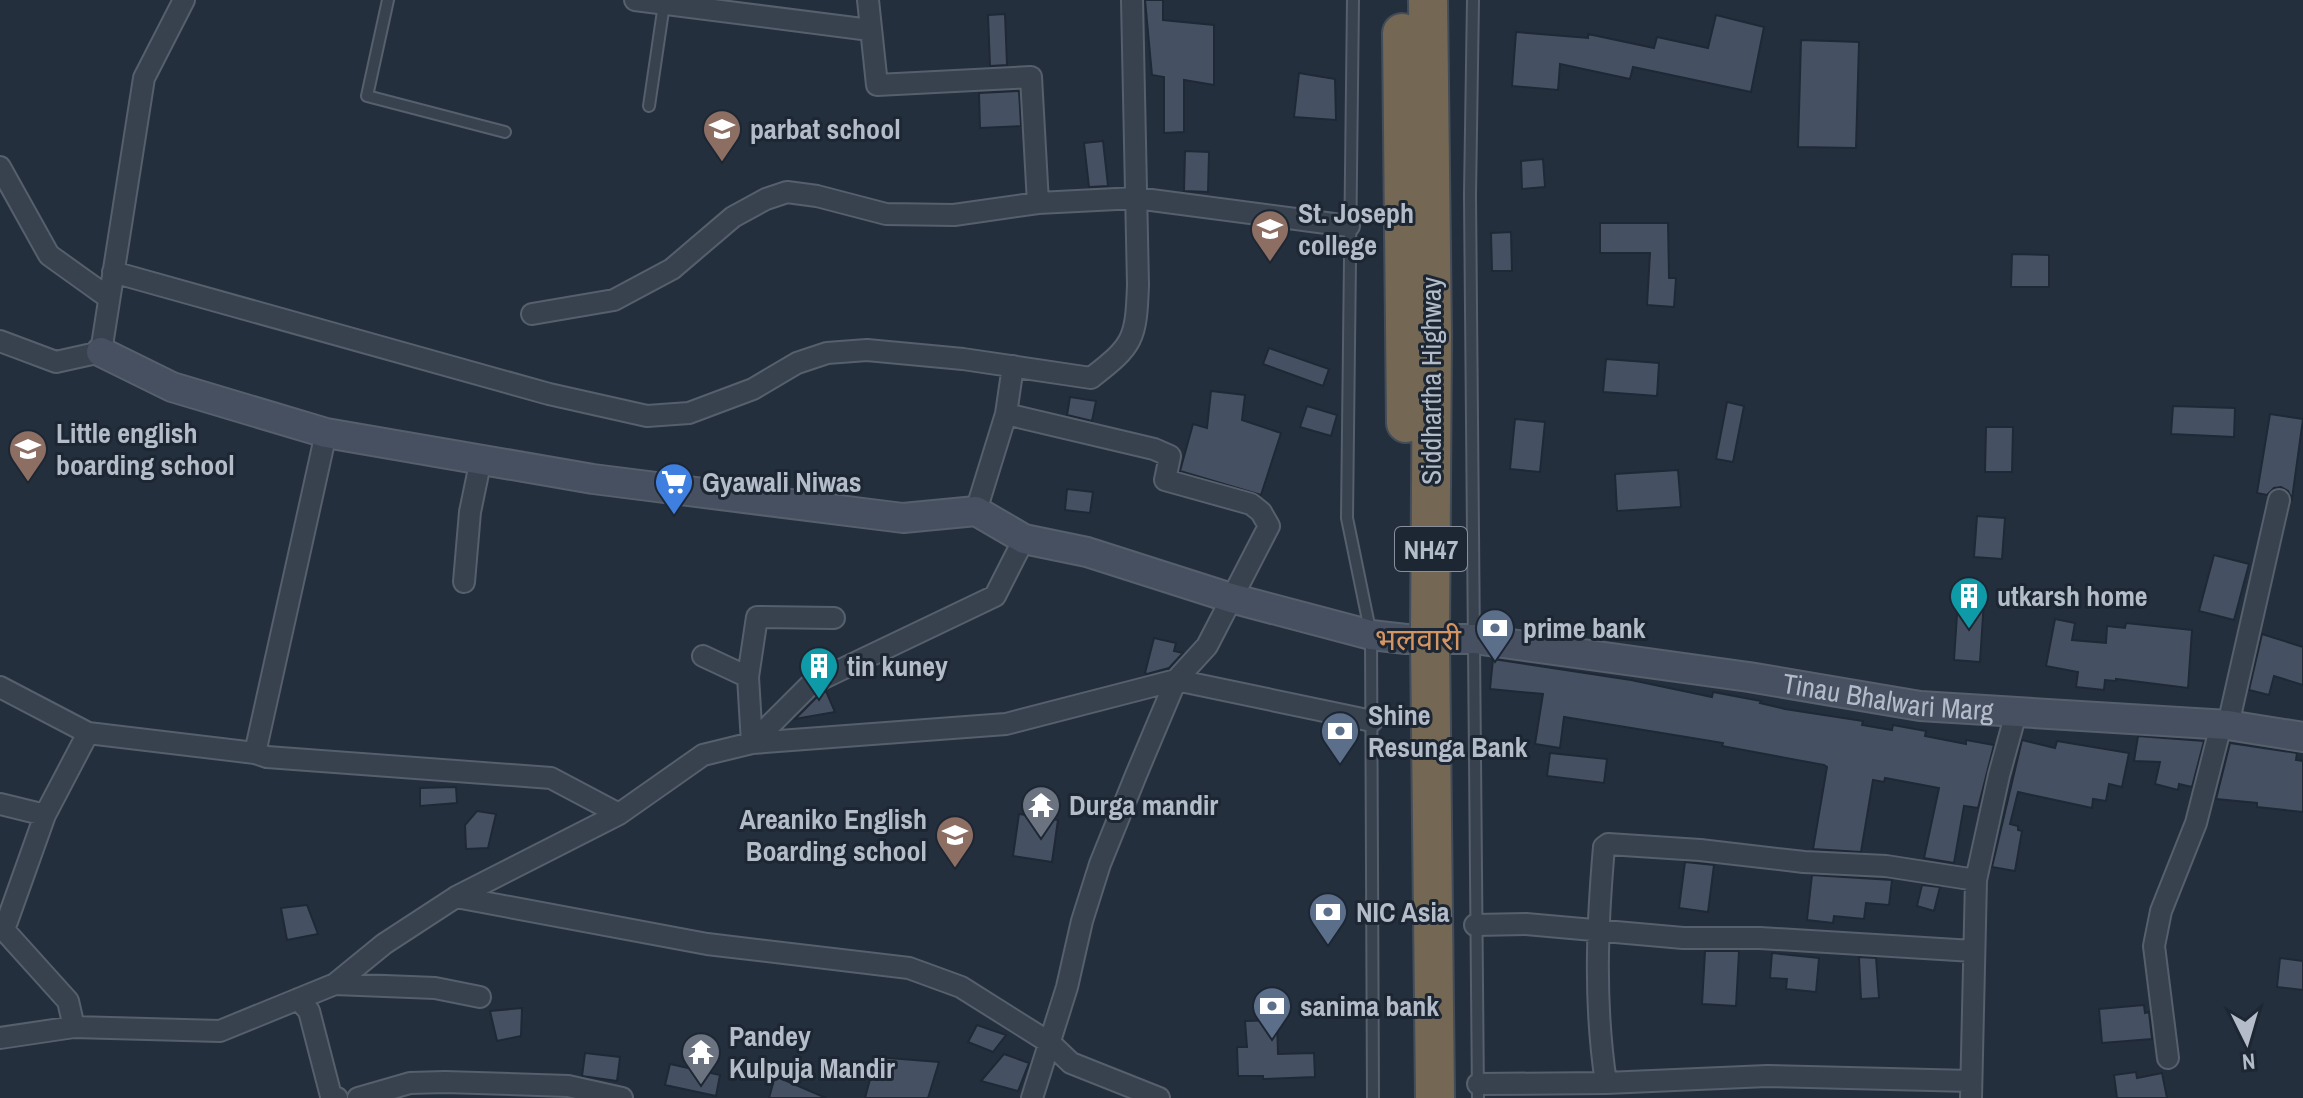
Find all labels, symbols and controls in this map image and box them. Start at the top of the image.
school or university icon: parbat school [701,108,743,163]
place label: parbat school [750,110,901,148]
place label: St. Joseph college [1298,194,1414,264]
school or university icon: St. Joseph college [1249,208,1291,263]
street label: Siddhartha Highway [1412,276,1450,485]
place label: Little english boarding school [56,414,235,484]
school or university icon: Little english boarding school [7,428,49,483]
supermarket icon: Gyawali Niwas [653,461,695,516]
place label: Gyawali Niwas [702,463,862,501]
road number: NH47 [1395,527,1467,571]
building icon: utkarsh home [1948,575,1990,630]
place label: utkarsh home [1997,577,2148,615]
bank icon: prime bank [1474,607,1516,662]
place label: prime bank [1523,609,1646,647]
district label: भलवारी [1375,619,1462,659]
building icon: tin kuney [798,645,840,700]
place label: tin kuney [847,647,948,685]
street label: Tinau Bhalwari Marg [1780,664,1995,730]
place label: Shine Resunga Bank [1368,696,1528,766]
bank icon: Shine Resunga Bank [1319,710,1361,765]
temple icon: Durga mandir [1020,784,1062,839]
place label: Durga mandir [1069,786,1218,824]
place label: Areaniko English Boarding school [739,800,927,870]
school or university icon: Areaniko English Boarding school [934,814,976,869]
bank icon: NIC Asia [1307,891,1349,946]
place label: NIC Asia [1356,893,1450,931]
bank icon: sanima bank [1251,985,1293,1040]
place label: sanima bank [1300,987,1439,1025]
north arrow [2207,1002,2287,1082]
place label: Pandey Kulpuja Mandir [729,1017,895,1087]
temple icon: Pandey Kulpuja Mandir [680,1031,722,1086]
text: N [2241,1046,2257,1077]

